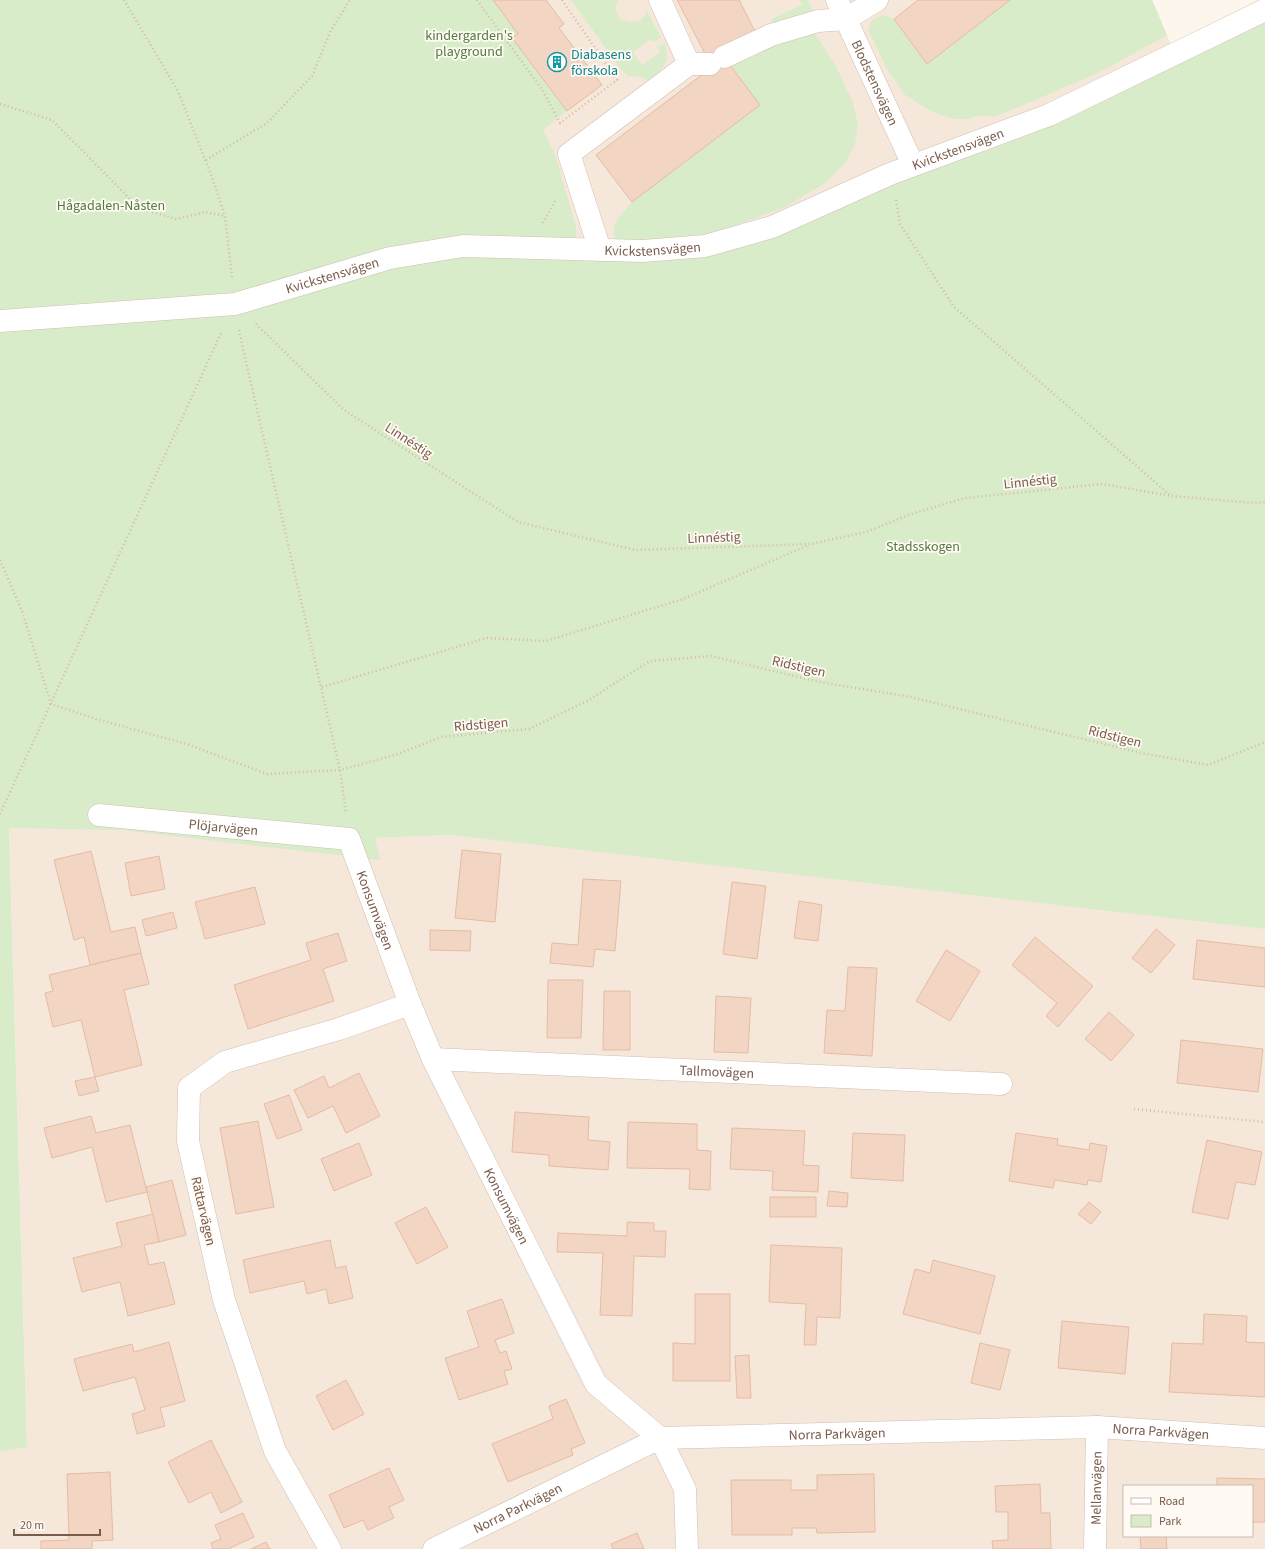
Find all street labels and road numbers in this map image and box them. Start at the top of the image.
street label: Blodstensvägen [846,37,903,129]
street label: Kvickstensvägen [909,124,1007,176]
street label: Kvickstensvägen [604,237,702,262]
street label: Kvickstensvägen [283,253,382,299]
street label: Linnéstig [381,418,436,464]
street label: Linnéstig [1003,469,1058,495]
street label: Linnéstig [687,527,741,549]
street label: Ridstigen [770,651,828,683]
street label: Ridstigen [453,713,509,737]
street label: Ridstigen [1086,721,1144,753]
street label: Plöjarvägen [188,815,259,841]
street label: Konsumvägen [351,868,398,953]
street label: Tallmovägen [679,1061,754,1084]
street label: Konsumvägen [478,1165,533,1248]
street label: Rättarvägen [185,1175,221,1248]
street label: Norra Parkvägen [1112,1419,1210,1445]
street label: Norra Parkvägen [788,1423,886,1446]
street label: Mellanvägen [1086,1451,1108,1525]
street label: Norra Parkvägen [470,1479,566,1539]

